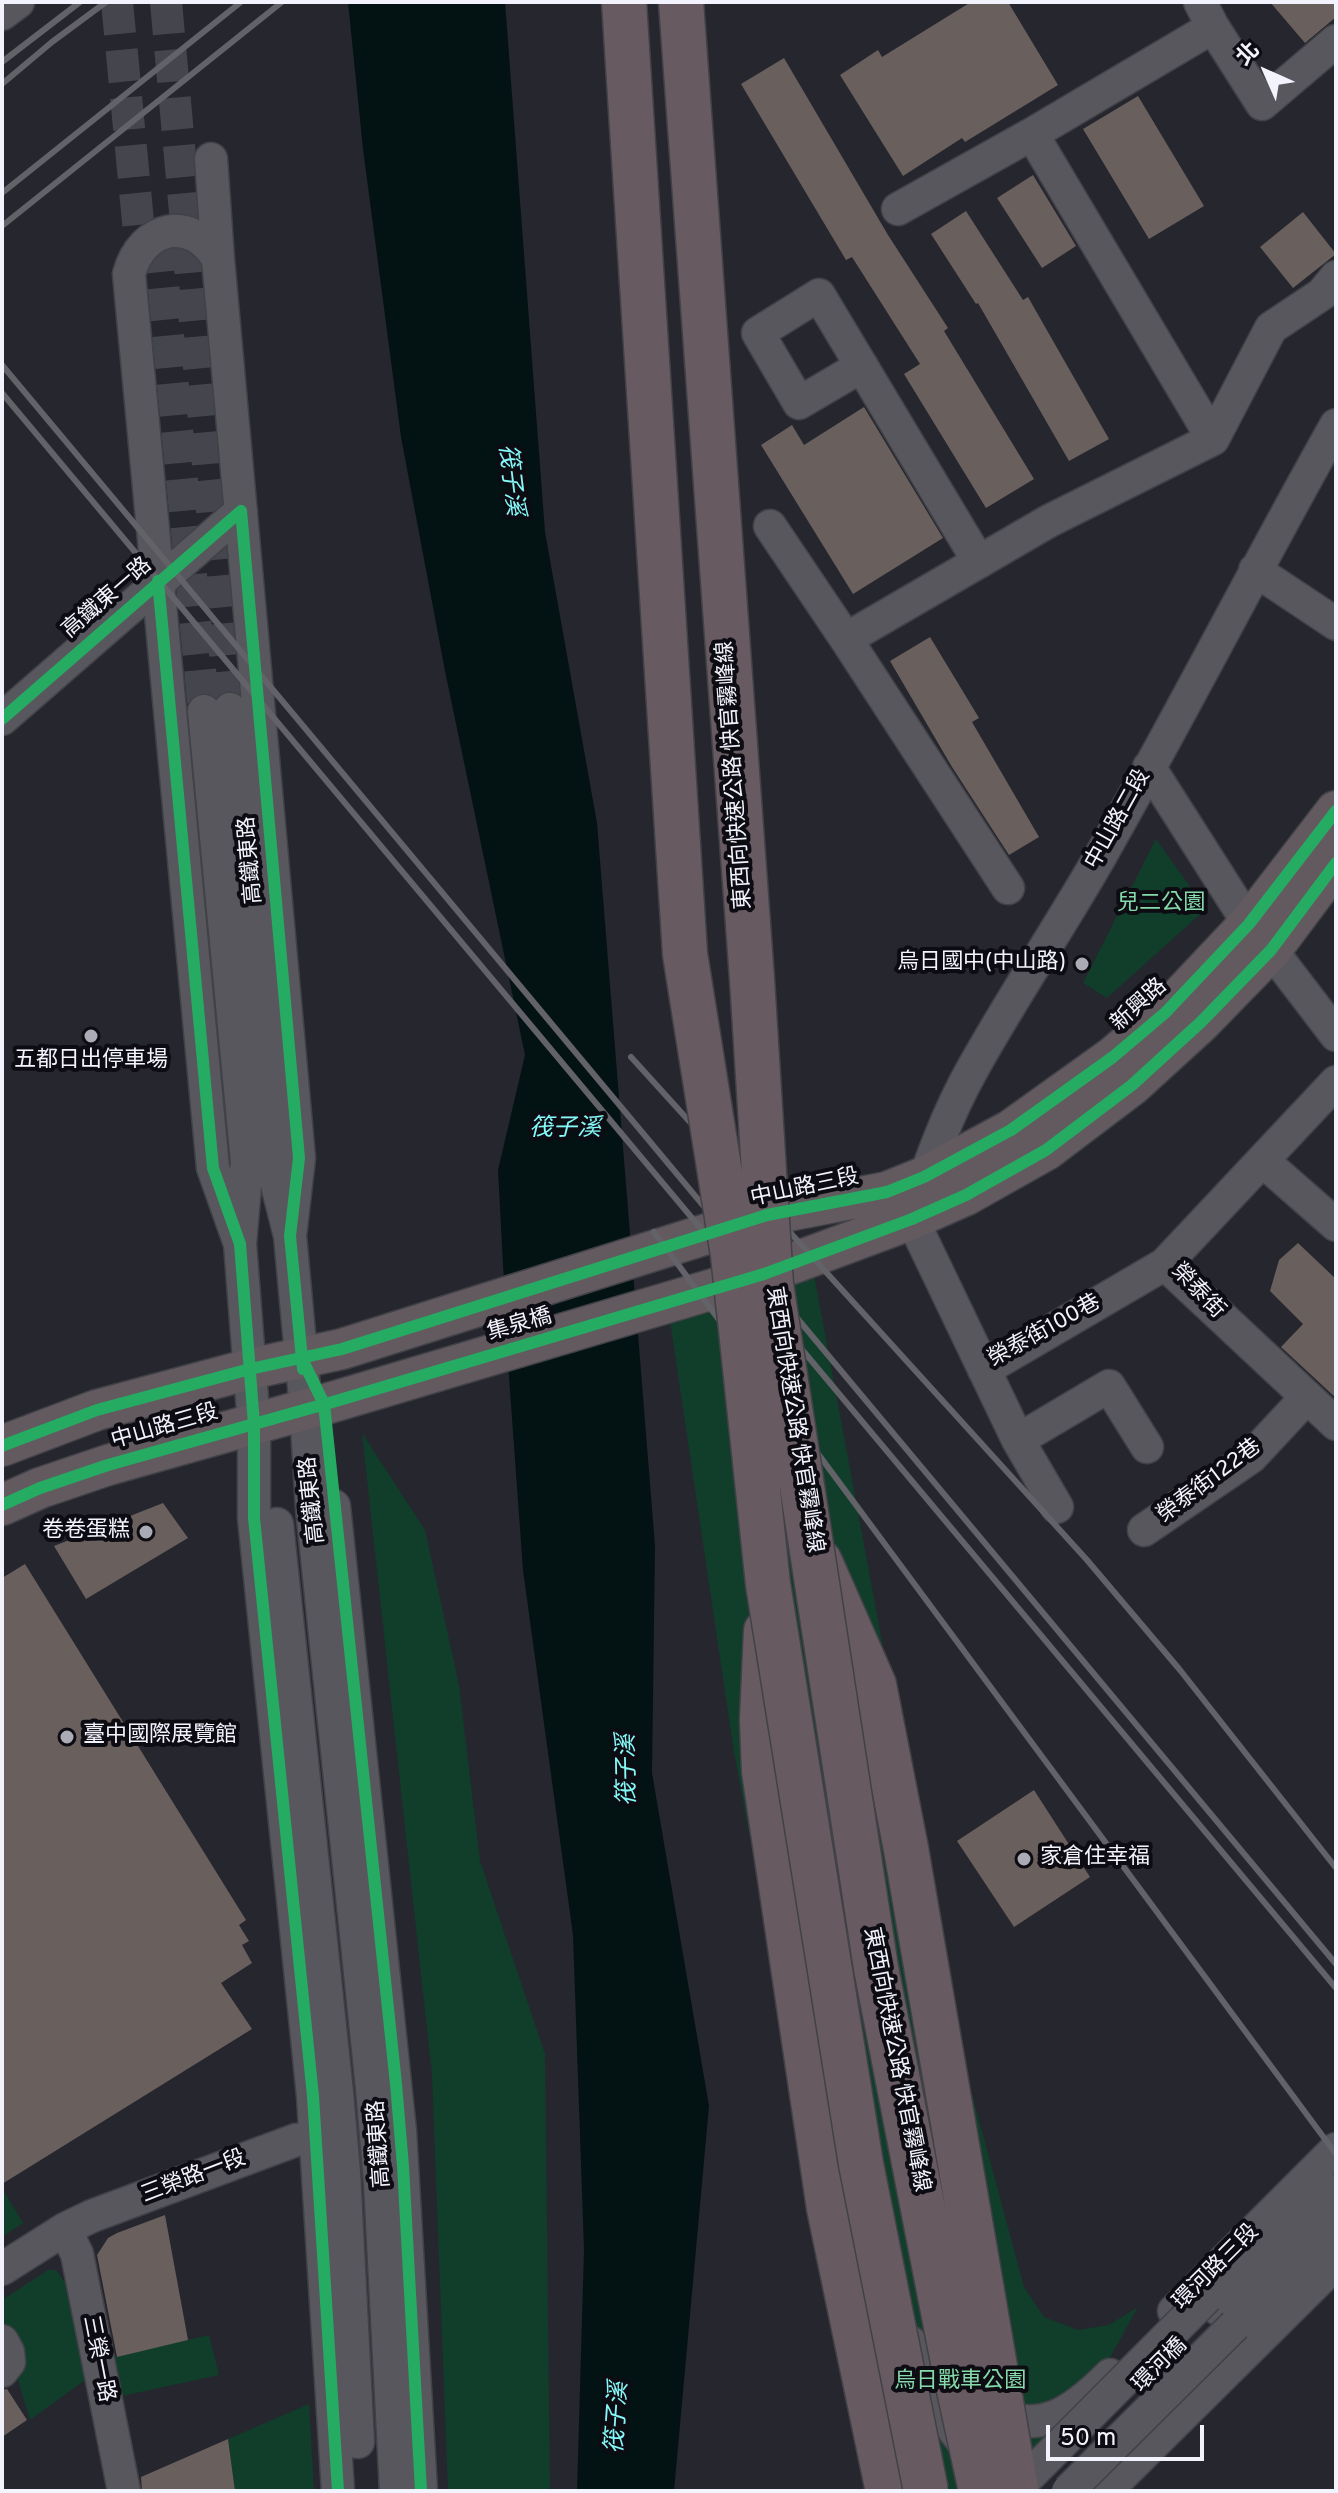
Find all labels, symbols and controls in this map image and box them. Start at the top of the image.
north arrow [1226,32,1306,112]
text: 北 [1231,37,1266,72]
water label: 筏子溪 [490,443,528,517]
street label: 高鐵東一路 [58,553,158,645]
street label: 東西向快速公路 快官霧峰線 [713,640,759,910]
street label: 中山路二段 [1081,765,1157,875]
street label: 高鐵東路 [235,815,269,905]
park label: 兒二公園 [1117,892,1205,918]
place label: 烏日國中(中山路) [897,951,1066,977]
marker: 烏日國中(中山路) [1073,955,1091,973]
street label: 新興路 [1107,974,1173,1038]
marker: 五都日出停車場 [82,1027,100,1045]
place label: 五都日出停車場 [14,1049,168,1075]
water label: 筏子溪 [529,1116,601,1144]
street label: 中山路三段 [748,1165,862,1213]
street label: 榮泰街 [1165,1259,1229,1325]
street label: 東西向快速公路 快官霧峰線 [759,1285,827,1555]
street label: 榮泰街100巷 [984,1290,1106,1374]
street label: 集泉橋 [485,1304,555,1348]
street label: 中山路三段 [108,1400,222,1456]
street label: 榮泰街122巷 [1153,1434,1267,1530]
street label: 高鐵東路 [296,1455,332,1545]
place label: 卷卷蛋糕 [42,1519,130,1545]
marker: 卷卷蛋糕 [137,1523,155,1541]
place label: 臺中國際展覽館 [83,1724,237,1750]
marker: 臺中國際展覽館 [58,1728,76,1746]
water label: 筏子溪 [614,1734,644,1806]
place label: 家倉住幸福 [1040,1846,1150,1872]
marker: 家倉住幸福 [1015,1850,1033,1868]
street label: 東西向快速公路 快官霧峰線 [856,1925,934,2195]
street label: 高鐵東路 [365,2099,397,2189]
street label: 三榮路一段 [138,2146,250,2210]
street label: 環河路三段 [1169,2220,1265,2316]
street label: 三榮一路 [76,2313,118,2405]
street label: 環河橋 [1128,2333,1194,2399]
park label: 烏日戰車公園 [894,2370,1026,2396]
water label: 筏子溪 [602,2381,636,2455]
scale bar [1050,2409,1208,2459]
text: 50 m [1060,2424,1116,2454]

